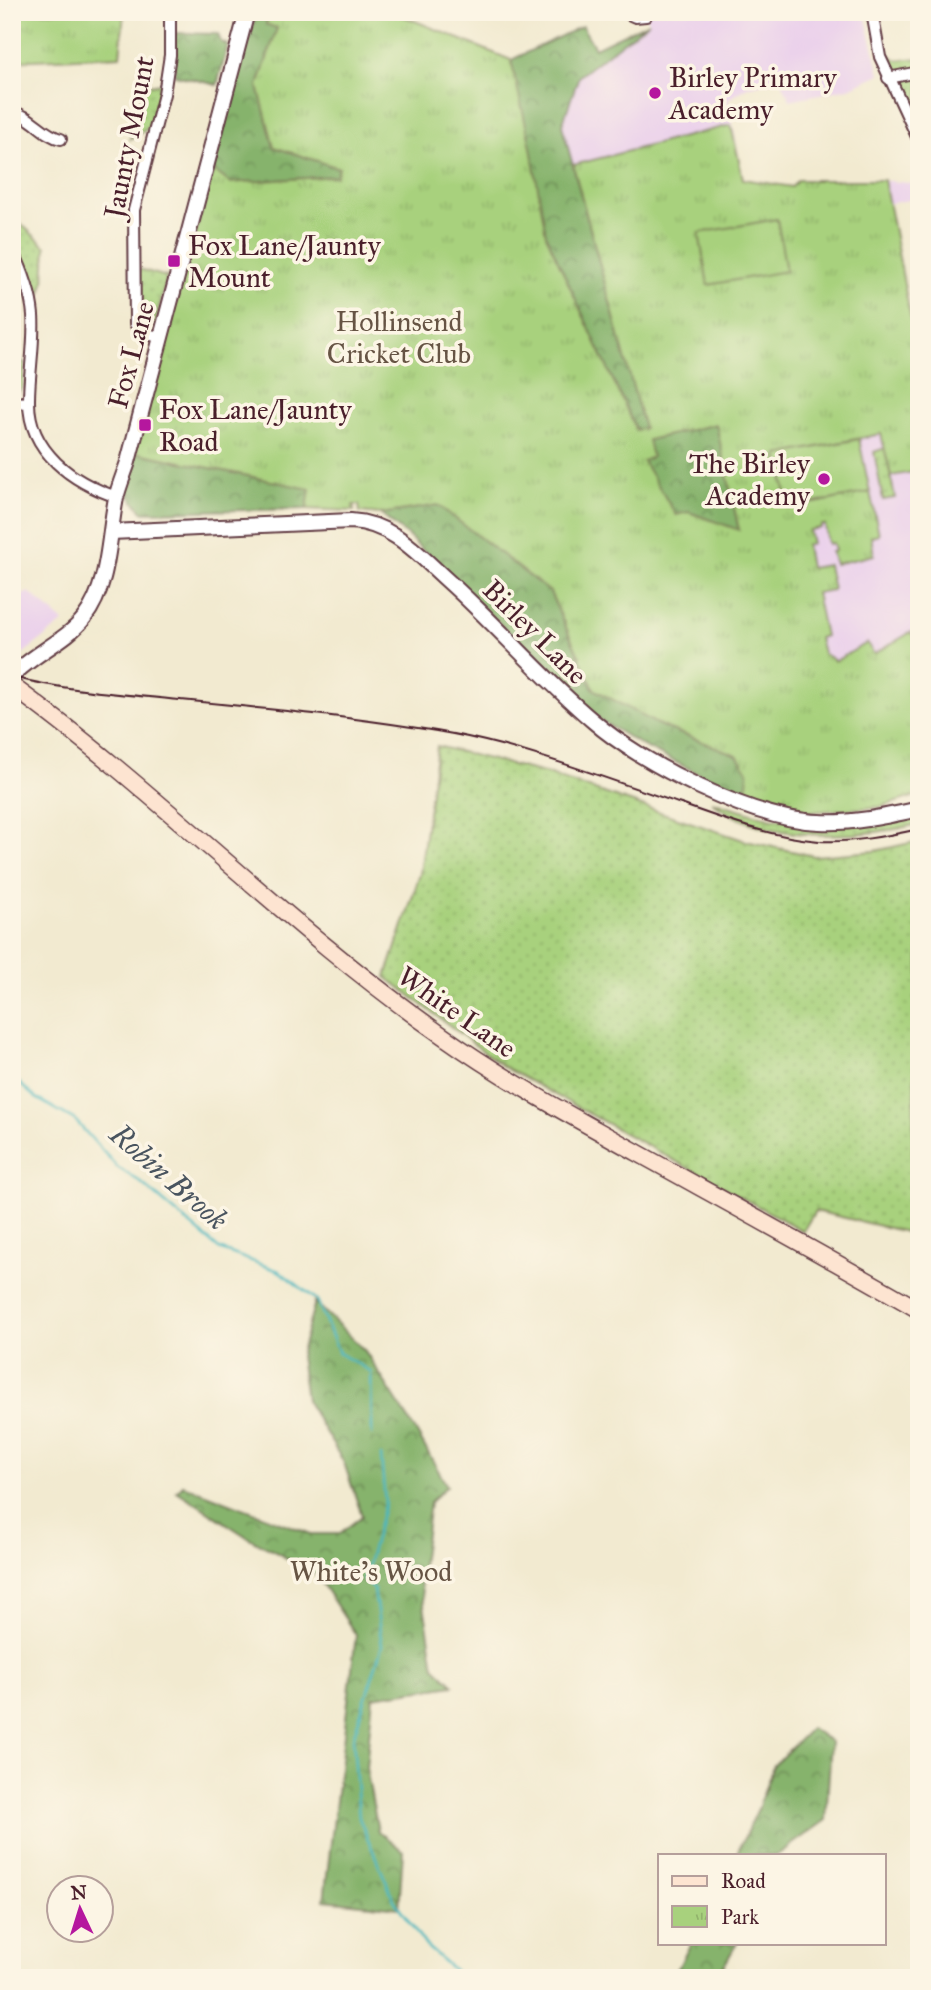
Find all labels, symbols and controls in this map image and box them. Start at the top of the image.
street label: Jaunty Mount [96,53,162,224]
place label: Birley Primary Academy [668,60,838,127]
marker: Birley Primary Academy [647,85,663,101]
place label: Fox Lane/Jaunty Mount [188,228,381,295]
marker: Fox Lane/Jaunty Mount [166,253,182,269]
street label: Fox Lane [100,298,162,412]
park label: Hollinsend Cricket Club [327,304,471,371]
place label: Fox Lane/Jaunty Road [159,392,352,459]
marker: Fox Lane/Jaunty Road [137,417,153,433]
place label: The Birley Academy [689,446,811,513]
marker: The Birley Academy [816,471,832,487]
street label: Birley Lane [475,572,595,692]
street label: White Lane [391,958,523,1066]
water label: Robin Brook [102,1115,235,1238]
park label: White's Wood [290,1554,452,1589]
legend [658,1854,886,1944]
text: Road [721,1868,766,1894]
north arrow [46,1874,116,1944]
text: N [70,1881,88,1905]
text: Park [721,1904,759,1930]

